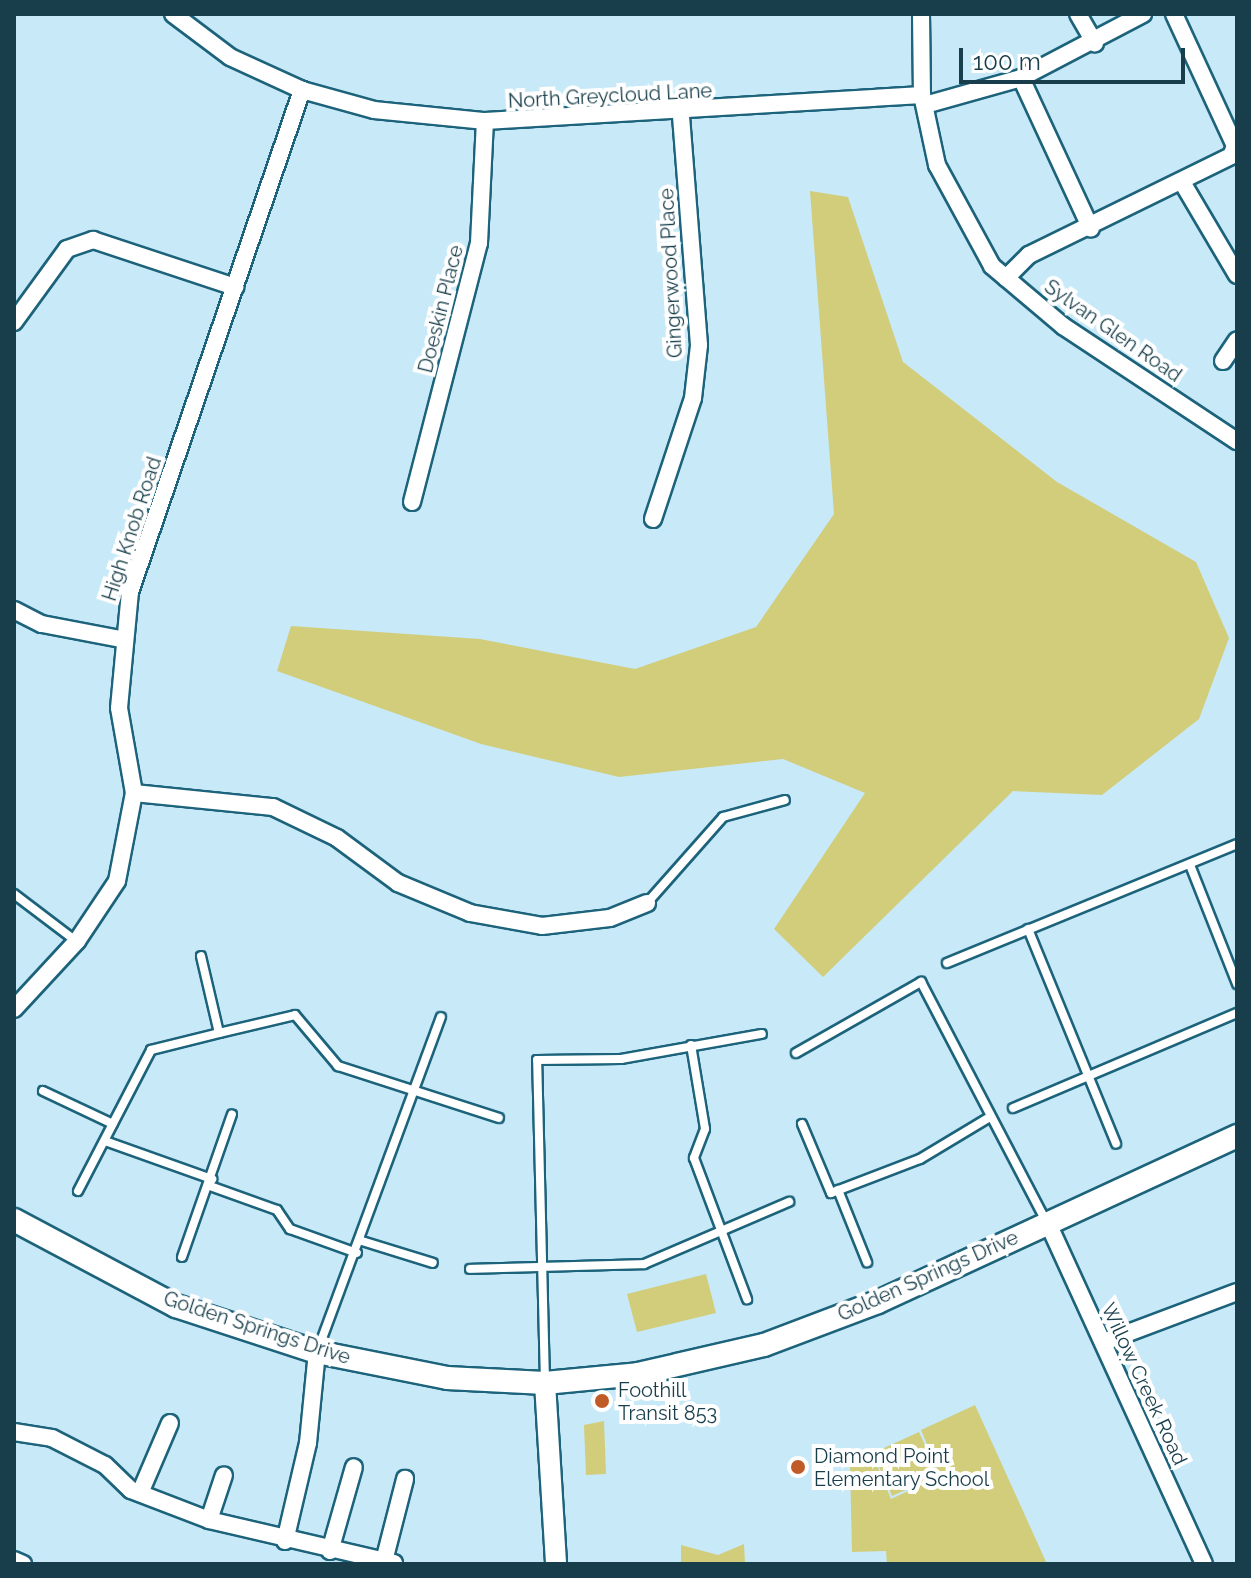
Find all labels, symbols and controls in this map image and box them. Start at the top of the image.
scale bar [963,32,1189,82]
text: 100 m [973,47,1041,76]
street label: North Greycloud Lane [507,79,713,113]
street label: Gingerwood Place [655,187,687,359]
street label: Doeskin Place [414,243,468,375]
street label: Sylvan Glen Road [1040,275,1186,387]
street label: High Knob Road [97,454,167,604]
street label: Golden Springs Drive [834,1225,1022,1327]
street label: Golden Springs Drive [161,1286,353,1370]
street label: Willow Creek Road [1096,1299,1192,1469]
place label: Foothill Transit 853 [618,1378,717,1425]
marker: Foothill Transit 853 [593,1392,611,1410]
place label: Diamond Point Elementary School [814,1444,990,1491]
marker: Diamond Point Elementary School [789,1458,807,1476]

